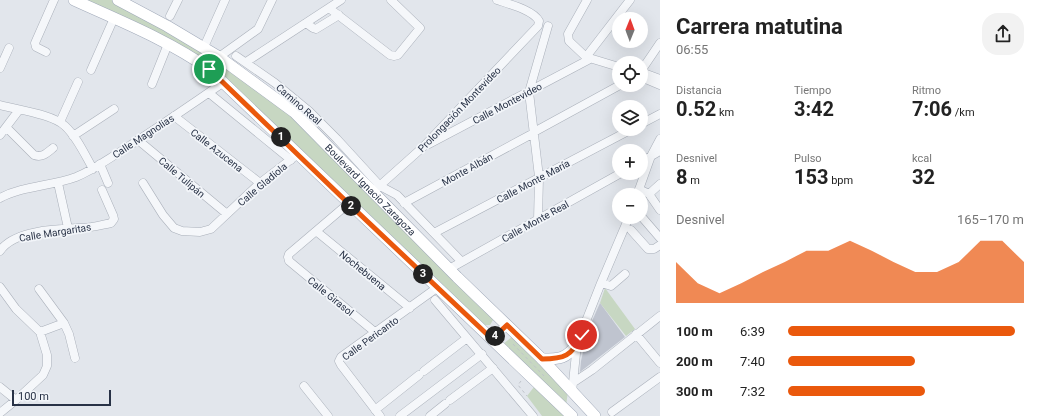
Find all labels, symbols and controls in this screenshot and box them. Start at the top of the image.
north arrow [612,12,648,48]
map controls [612,12,648,224]
button: share [982,13,1024,55]
text: Carrera matutina [676,14,843,39]
text: 06:55 [676,42,708,57]
pin [192,52,226,86]
button: locate [612,56,648,92]
icon: arrive [198,58,220,80]
street label: Prolongación Montevideo [416,64,503,154]
street label: Calle Montevideo [471,80,544,126]
street label: Camino Real [274,82,323,127]
text: Distancia [676,84,722,97]
text: Tiempo [794,84,831,97]
text: Ritmo [912,84,941,97]
text: 0.52 [676,97,716,121]
text: 3:42 [794,97,834,121]
text: 7:06 [912,97,952,121]
button: layers [612,100,648,136]
text: km [716,106,734,119]
text: /km [952,106,975,119]
street label: Calle Magnolias [110,112,176,160]
street label: Calle Azucena [188,127,245,174]
pin: 1 [271,127,291,147]
text: 1 [278,130,284,143]
street label: Boulevard Ignacio Zaragoza [323,142,418,238]
button: + [612,144,648,180]
street label: Monte Albán [440,151,495,188]
text: Desnivel [676,152,717,165]
text: Pulso [794,152,822,165]
text: kcal [912,152,932,165]
street label: Calle Tulipán [156,155,207,200]
street label: Calle Monte María [495,158,572,205]
street label: Calle Gladiola [235,161,289,208]
text: 8 [676,165,687,189]
text: 153 [794,165,828,189]
text: 32 [912,165,935,189]
text: m [687,174,700,187]
text: bpm [828,174,853,187]
button: − [612,188,648,224]
pin: 2 [341,196,361,216]
street label: Calle Monte Real [500,198,571,244]
text: 2 [348,199,354,212]
text: Desnivel [676,212,725,227]
text: 165–170 m [957,212,1024,227]
street label: Calle Margaritas [18,221,92,244]
street label: Nochebuena [337,248,388,292]
pin: 3 [413,264,433,284]
text: 3 [420,267,426,280]
street label: Calle Girasol [306,275,356,318]
street label: Calle Pericanto [340,314,401,363]
pin [565,318,599,352]
icon: check [571,324,593,346]
text: 100 m [676,324,713,339]
text: 6:39 [740,324,765,339]
pin: 4 [485,326,505,346]
text: 4 [492,329,498,342]
text: 200 m [676,354,713,369]
text: 7:40 [740,354,765,369]
text: 300 m [676,384,713,399]
text: 7:32 [740,384,765,399]
scale bar [12,388,111,407]
text: 100 m [18,390,49,403]

